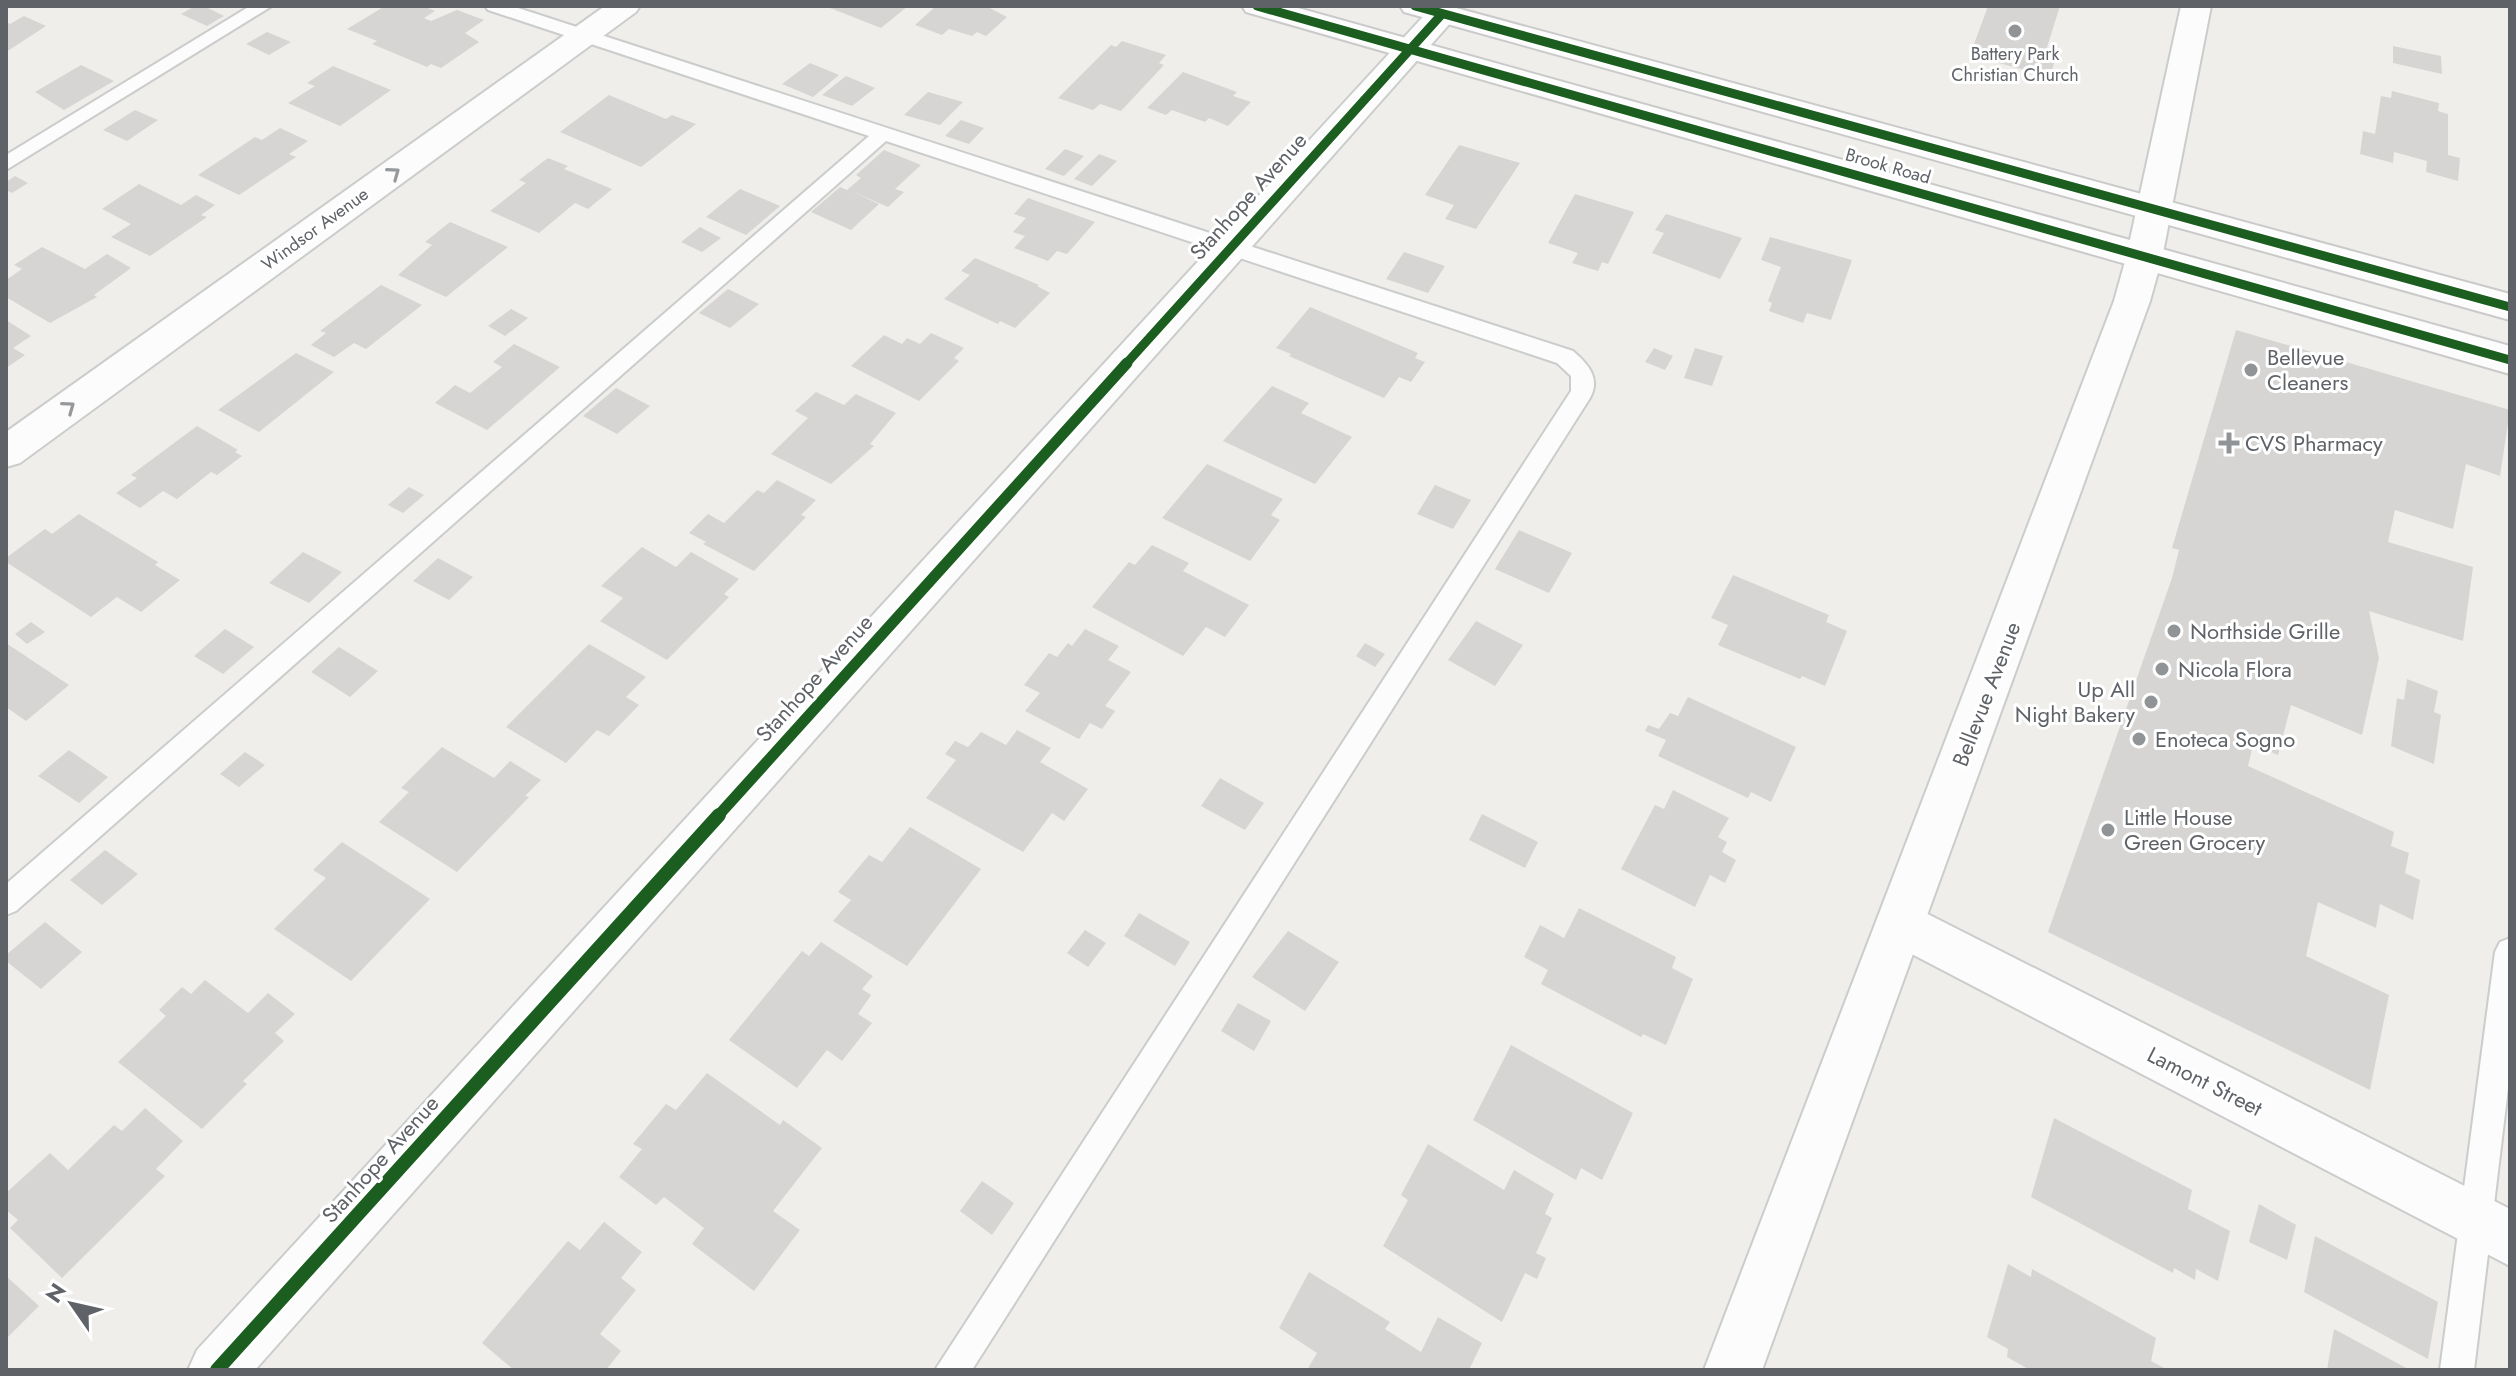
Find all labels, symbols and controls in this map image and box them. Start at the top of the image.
marker: Battery Park Christian Church [2006,22,2024,40]
place label: Battery Park Christian Church [1951,41,2079,88]
street label: Stanhope Avenue [1182,125,1314,267]
street label: Brook Road [1842,141,1934,191]
one-way arrow [385,168,399,183]
street label: Windsor Avenue [256,181,374,277]
place label: Bellevue Cleaners [2267,341,2348,398]
marker: Bellevue Cleaners [2242,361,2260,379]
one-way arrow [61,402,75,417]
place label: CVS Pharmacy [2245,427,2383,459]
marker: CVS Pharmacy [2220,434,2238,452]
street label: Stanhope Avenue [748,607,880,749]
place label: Northside Grille [2190,615,2340,647]
street label: Bellevue Avenue [1944,617,2028,771]
marker: Northside Grille [2165,622,2183,640]
place label: Nicola Flora [2178,653,2292,685]
marker: Nicola Flora [2153,660,2171,678]
place label: Up All Night Bakery [2015,673,2135,730]
marker: Up All Night Bakery [2142,693,2160,711]
place label: Enoteca Sogno [2155,723,2295,755]
marker: Enoteca Sogno [2130,730,2148,748]
place label: Little House Green Grocery [2124,801,2265,858]
marker: Little House Green Grocery [2099,821,2117,839]
street label: Lamont Street [2142,1038,2269,1124]
street label: Stanhope Avenue [314,1088,446,1230]
north arrow [32,1264,112,1344]
text: N [37,1277,74,1309]

